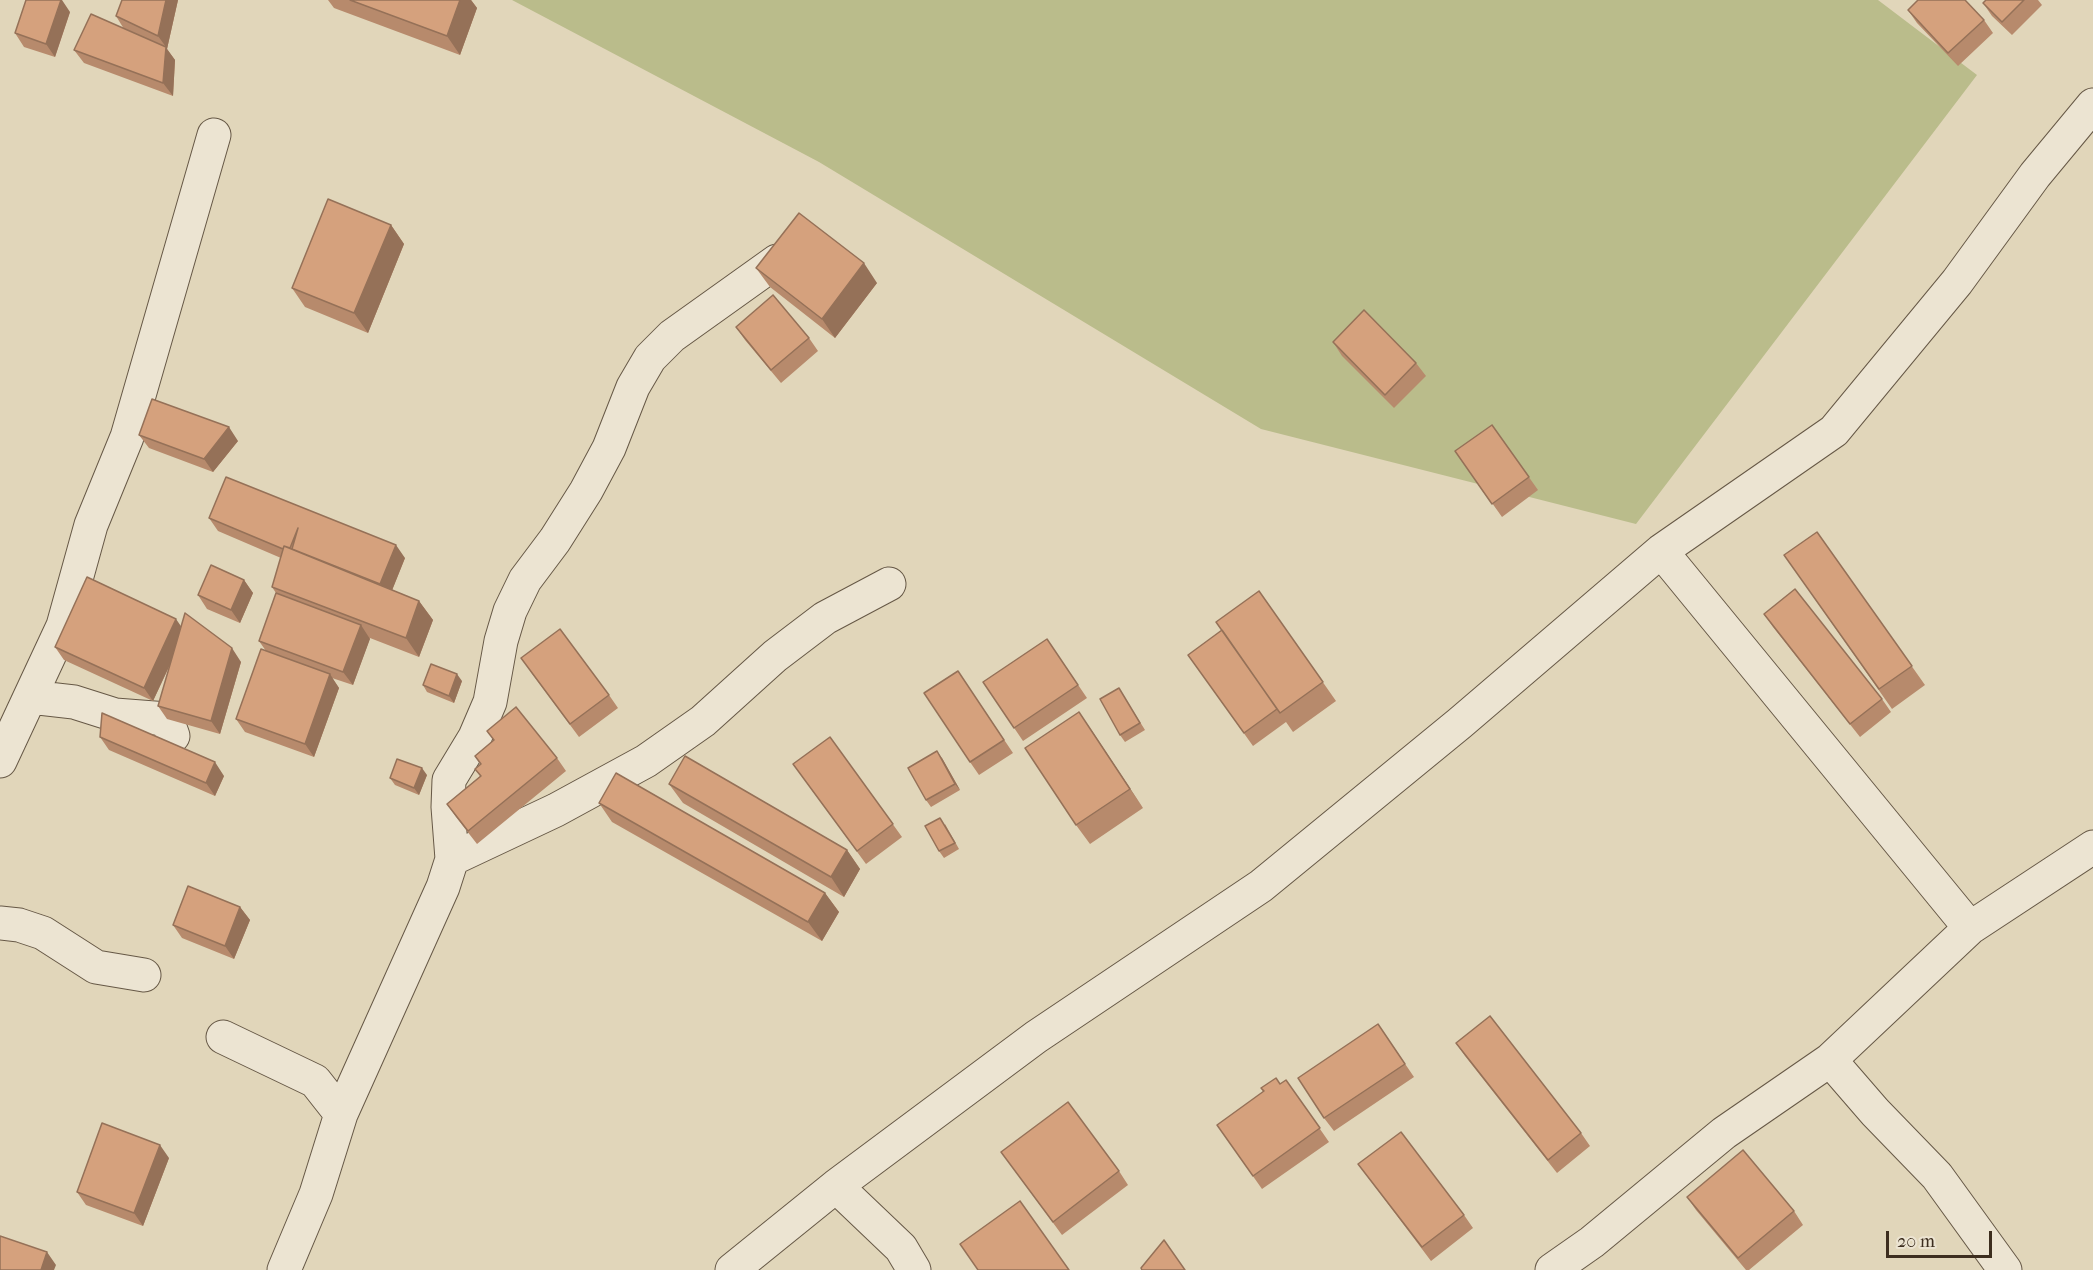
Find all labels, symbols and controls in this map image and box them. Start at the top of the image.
scale bar [1889,1219,1996,1257]
text: 20 m [1897,1231,1935,1252]

